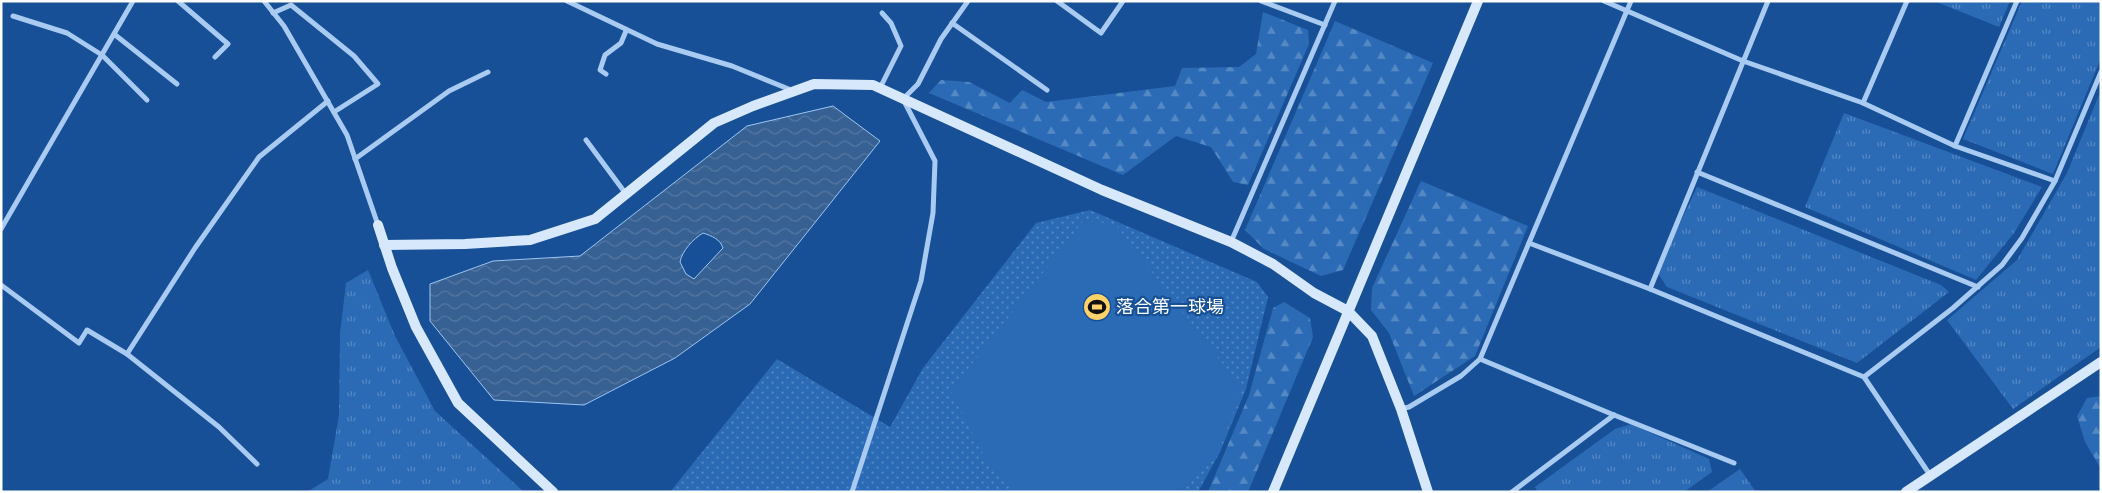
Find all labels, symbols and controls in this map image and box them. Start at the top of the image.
sports icon: 落合第一球場 [1082,292,1112,322]
place label: 落合第一球場 [1116,296,1224,317]

